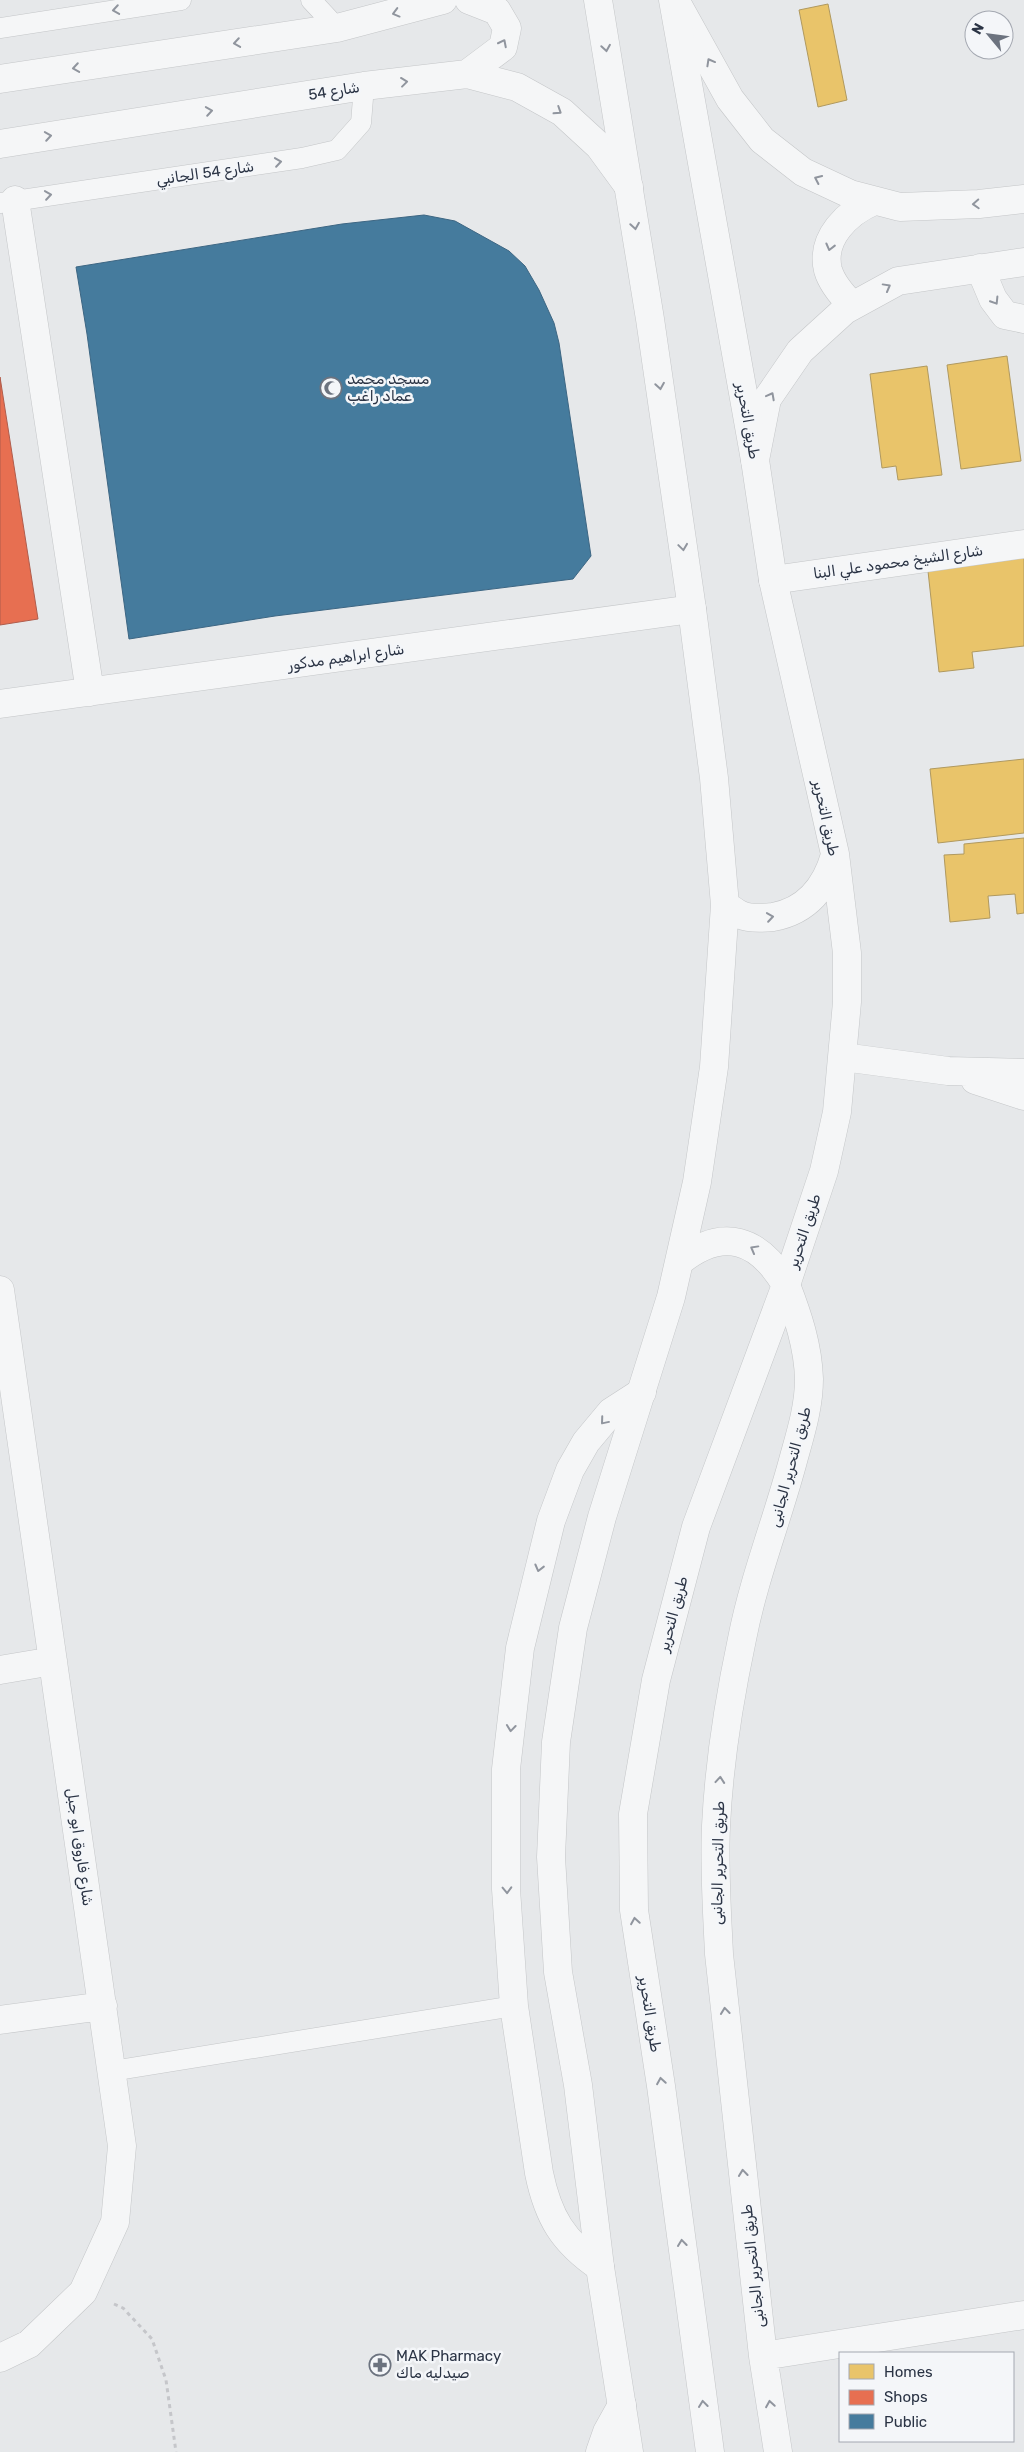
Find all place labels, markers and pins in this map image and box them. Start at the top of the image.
place label: مسجد محمد عماد راغب [347,370,429,405]
mosque icon: مسجد محمد عماد راغب [319,376,343,400]
place label: MAK Pharmacy صيدليه ماك [396,2347,501,2382]
pharmacy icon: MAK Pharmacy صيدليه ماك [368,2353,392,2377]

